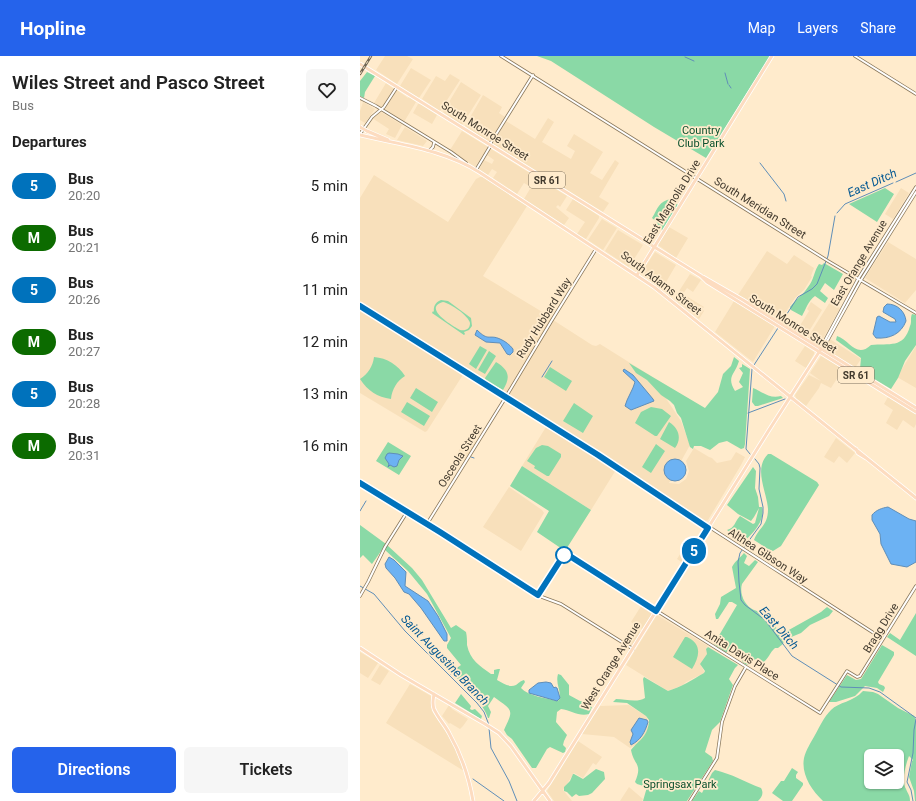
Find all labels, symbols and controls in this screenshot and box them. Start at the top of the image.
text: Hopline [20,17,86,40]
text: Map [748,20,775,36]
text: Layers [797,20,838,36]
text: Share [860,20,896,36]
button: heart [306,69,348,111]
text: Wiles Street and Pasco Street [12,71,265,94]
text: Bus [12,98,34,113]
street label: South Monroe Street [439,99,531,163]
park label: Country Club Park [678,124,725,150]
text: Departures [12,133,87,151]
street label: East Magnolia Drive [641,157,703,247]
water label: East Ditch [845,166,899,200]
text: Bus [68,170,94,188]
road number: SR 61 [529,172,565,188]
street label: South Meridian Street [712,174,809,242]
text: 5 min [311,177,348,195]
text: 5 [30,178,38,194]
text: 20:20 [68,188,100,203]
street label: East Orange Avenue [828,217,890,308]
text: Bus [68,222,94,240]
text: 6 min [311,229,348,247]
text: M [28,230,40,246]
text: 20:21 [68,240,100,255]
street label: South Adams Street [618,248,704,318]
text: Bus [68,274,94,292]
street label: Rudy Hubbard Way [514,275,574,361]
text: 11 min [302,281,348,299]
text: 5 [30,282,38,298]
text: 20:26 [68,292,100,307]
street label: South Monroe Street [747,292,839,356]
text: Bus [68,326,94,344]
text: 12 min [302,333,348,351]
text: M [28,334,40,350]
text: 20:27 [68,344,100,359]
road number: SR 61 [838,367,874,383]
text: Bus [68,378,94,396]
text: 13 min [302,385,348,403]
text: 5 [30,386,38,402]
text: 20:28 [68,396,100,411]
street label: Osceola Street [436,422,485,490]
text: Bus [68,430,94,448]
text: 16 min [302,437,348,455]
text: M [28,438,40,454]
text: 20:31 [68,448,100,463]
street label: Althea Gibson Way [726,526,811,587]
line badge: 5 [681,538,707,564]
text: 5 [690,543,698,559]
unlabelled marker [555,546,573,564]
street label: Bragg Drive [861,601,901,655]
water label: East Ditch [756,604,802,652]
water label: Saint Augustine Branch [398,612,492,708]
street label: West Orange Avenue [579,619,643,712]
street label: Anita Davis Place [703,627,782,683]
button: Directions [12,747,176,793]
button: Tickets [184,747,348,793]
map controls [864,749,904,789]
button: layers [864,749,904,789]
park label: Springsax Park [643,778,717,791]

